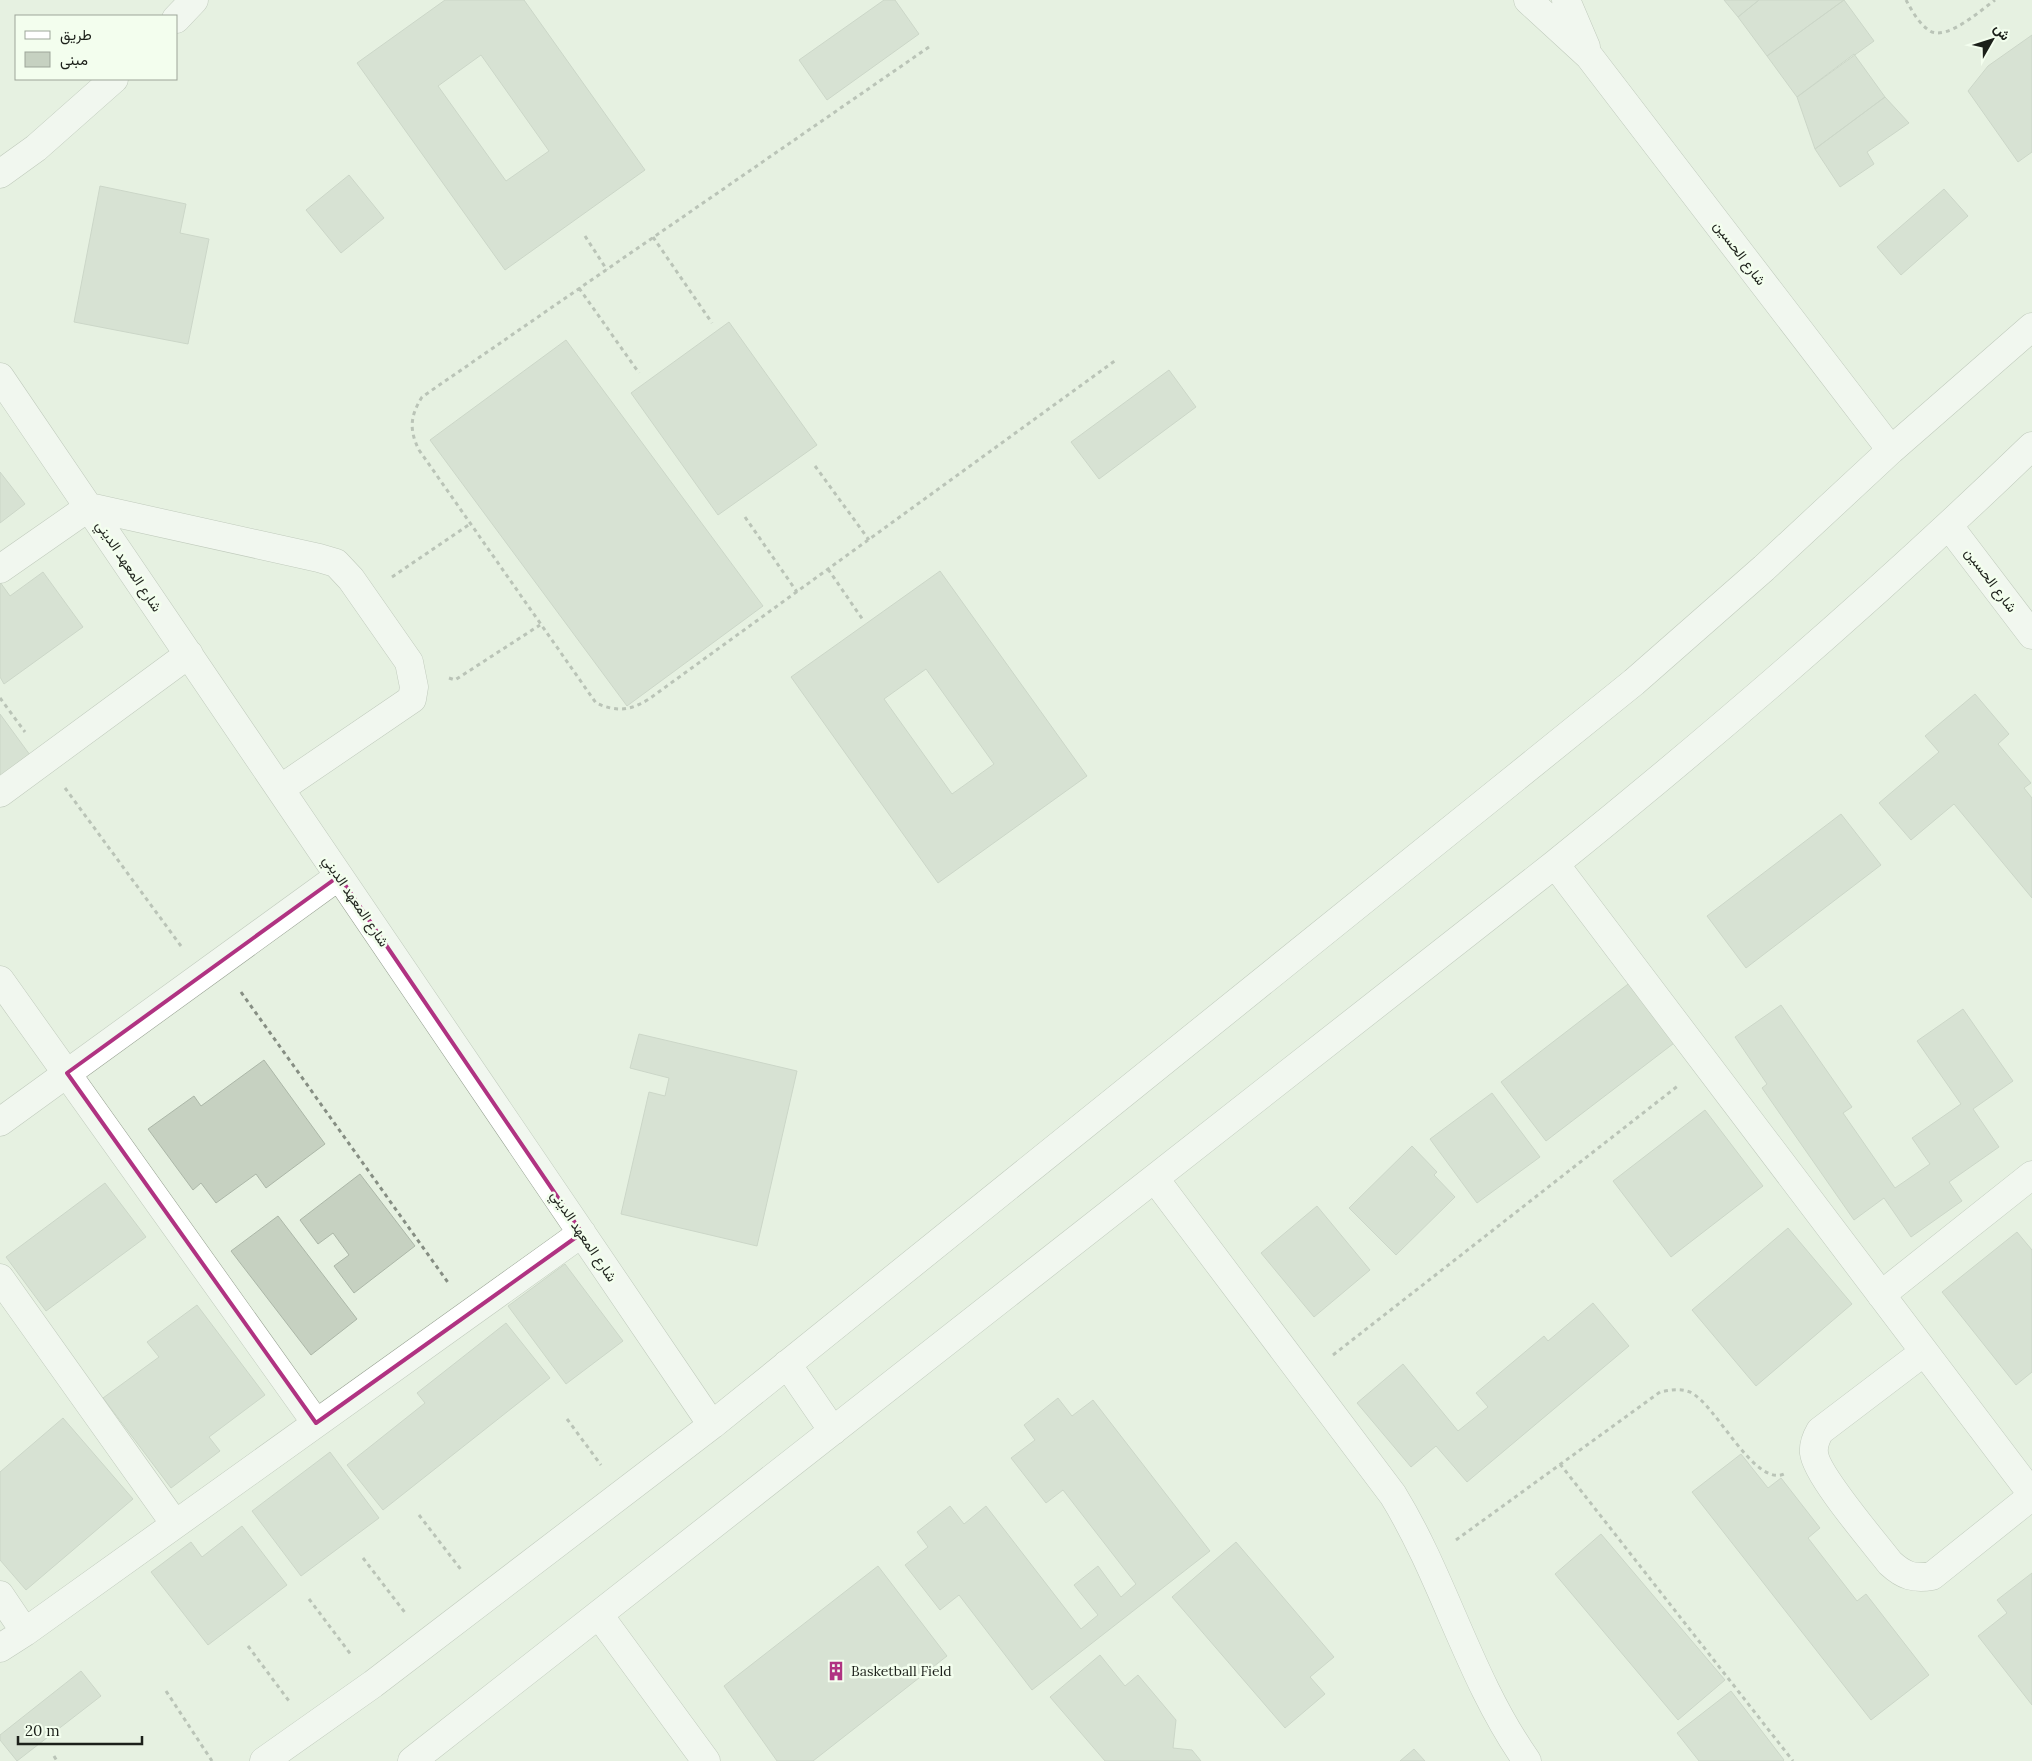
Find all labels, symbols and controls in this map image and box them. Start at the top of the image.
legend [15,15,178,80]
north arrow [1967,15,2017,65]
text: ش [1990,20,2015,44]
text: طريق [60,25,92,45]
text: مبنى [60,50,88,70]
street label: شارع الحسين [1708,217,1770,290]
street label: شارع المعهد الديني [89,517,166,617]
street label: شارع الحسين [1959,544,2021,617]
street label: شارع المعهد الديني [316,852,393,952]
street label: شارع المعهد الديني [544,1187,621,1287]
building icon: Basketball Field [825,1660,847,1682]
place label: Basketball Field [851,1662,952,1680]
scale bar [18,1714,141,1746]
text: 20 m [25,1721,60,1740]

